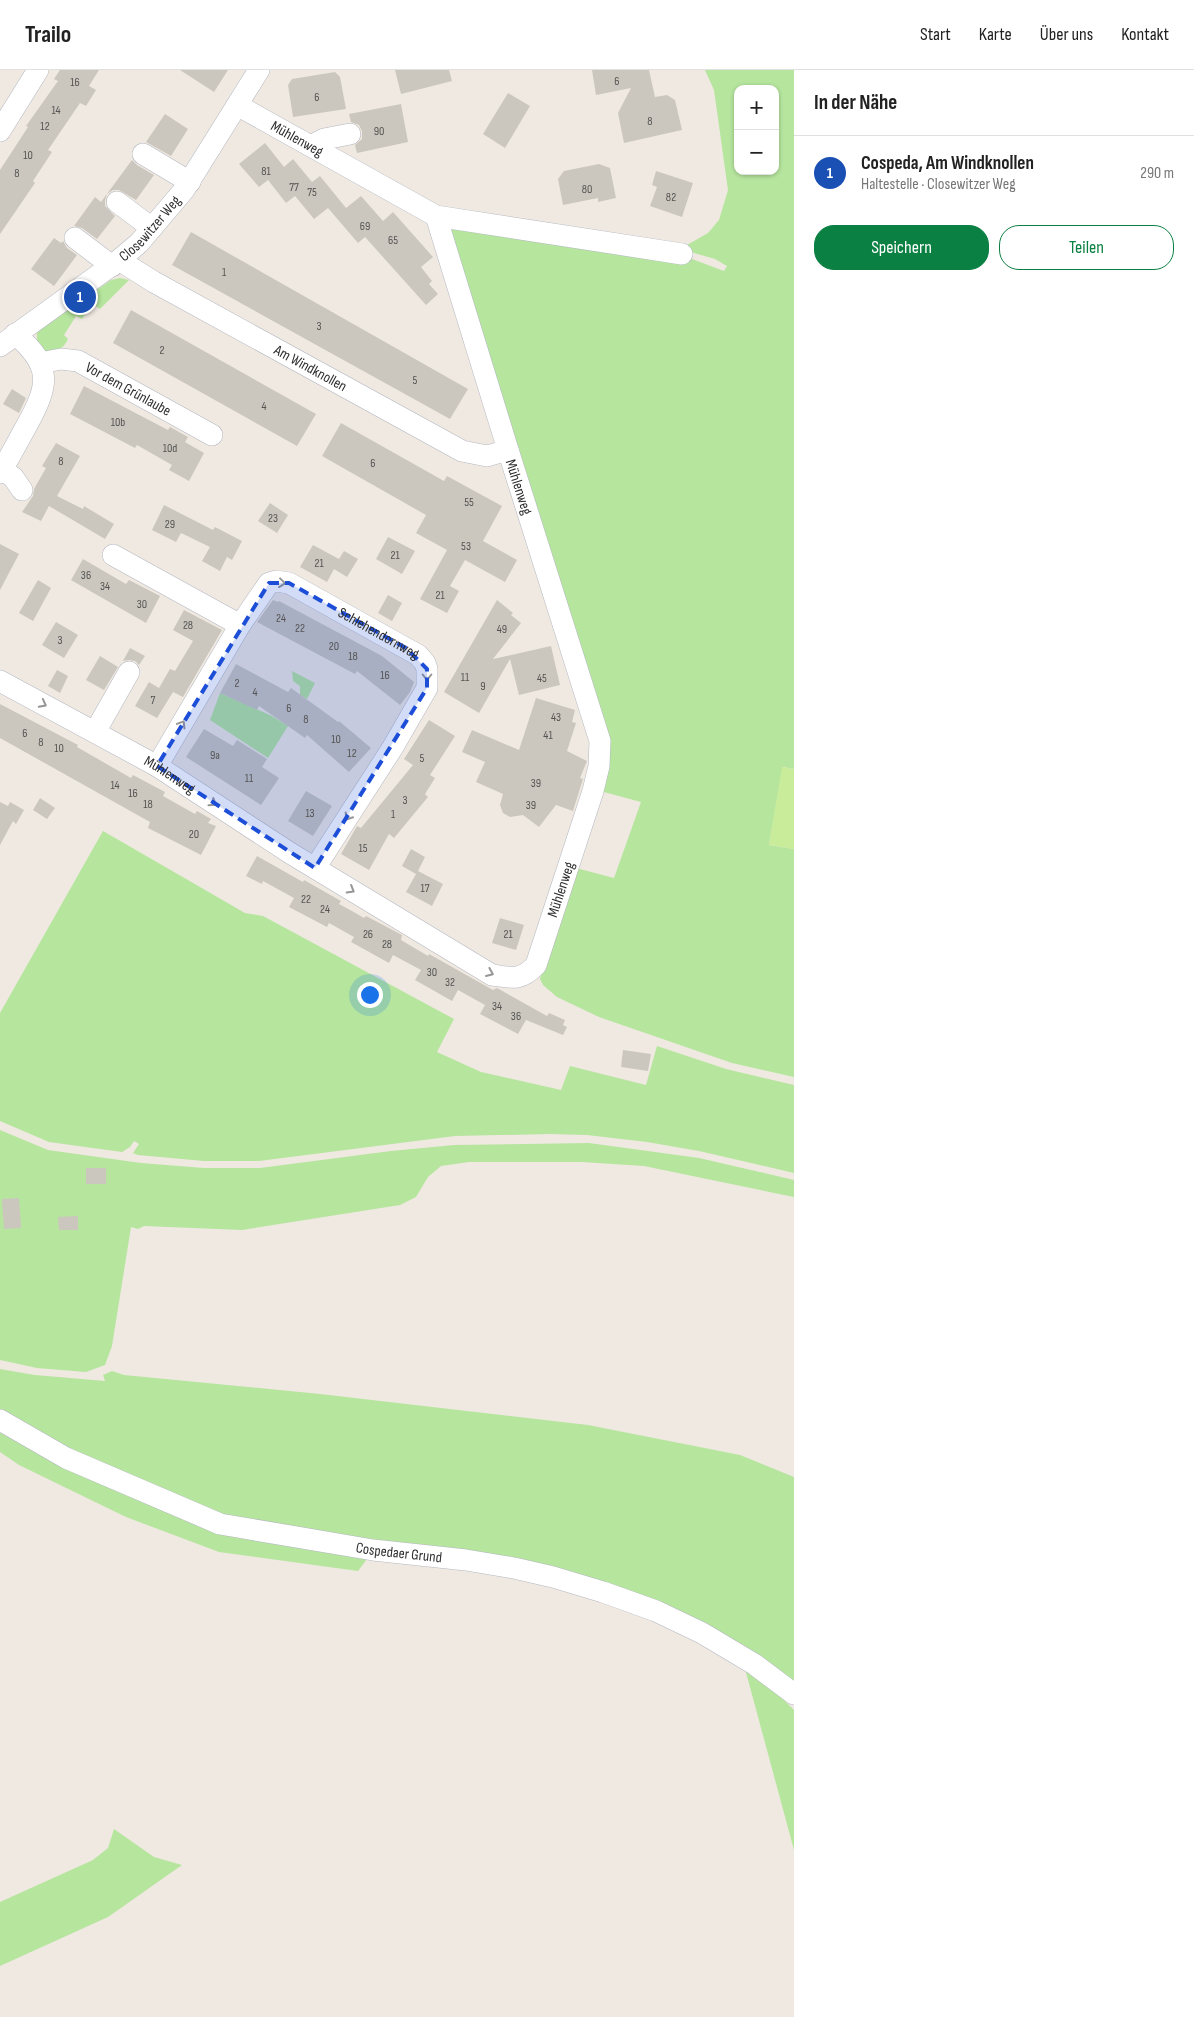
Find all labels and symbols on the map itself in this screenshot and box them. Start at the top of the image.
house number: 6 [614,74,620,89]
house number: 16 [70,75,80,90]
house number: 6 [314,90,320,105]
house number: 14 [51,103,61,118]
house number: 8 [647,114,653,129]
street label: Mühlenweg [267,117,327,161]
house number: 12 [40,119,50,134]
house number: 90 [374,124,384,139]
house number: 10 [23,148,33,163]
house number: 81 [261,164,272,179]
house number: 8 [14,166,20,181]
house number: 77 [289,180,299,195]
house number: 80 [582,182,592,197]
house number: 75 [307,185,317,200]
house number: 82 [666,190,676,205]
street label: Closewitzer Weg [115,192,185,266]
house number: 69 [360,219,370,234]
house number: 65 [388,233,398,248]
house number: 1 [222,265,227,280]
pin: 1 [64,278,96,316]
house number: 3 [316,319,322,334]
street label: Am Windknollen [270,340,350,396]
house number: 2 [160,343,165,358]
street label: Vor dem Grünlaube [82,358,174,421]
house number: 5 [413,373,418,388]
house number: 4 [261,399,267,414]
house number: 10b [111,415,125,430]
house number: 10d [163,441,177,456]
house number: 8 [58,454,64,469]
house number: 6 [370,456,376,471]
street label: Mühlenweg [501,457,536,517]
house number: 55 [464,495,474,510]
house number: 23 [268,511,278,526]
house number: 29 [165,517,175,532]
house number: 53 [461,539,471,554]
house number: 21 [390,548,400,563]
house number: 21 [314,556,324,571]
house number: 36 [81,568,91,583]
one-way arrow [278,577,286,588]
house number: 34 [100,579,110,594]
house number: 21 [435,588,445,603]
house number: 30 [137,597,147,612]
street label: Schlehendornweg [335,603,423,664]
house number: 24 [276,611,286,626]
house number: 28 [183,618,193,633]
house number: 22 [295,621,305,636]
house number: 49 [497,622,507,637]
house number: 3 [57,633,63,648]
house number: 20 [329,639,339,654]
house number: 18 [348,649,358,664]
house number: 16 [380,668,390,683]
house number: 11 [461,670,470,685]
house number: 45 [537,671,547,686]
one-way arrow [422,674,432,681]
house number: 2 [235,676,240,691]
house number: 9 [480,679,486,694]
house number: 4 [252,685,258,700]
house number: 7 [151,693,156,708]
one-way arrow [38,698,47,708]
house number: 6 [286,701,292,716]
house number: 43 [551,710,561,725]
house number: 8 [303,712,309,727]
one-way arrow [176,721,186,730]
house number: 6 [22,726,28,741]
house number: 41 [543,728,553,743]
house number: 10 [331,732,341,747]
house number: 8 [38,735,44,750]
house number: 10 [54,741,64,756]
house number: 12 [347,746,357,761]
house number: 9a [210,748,220,763]
house number: 5 [420,751,425,766]
street label: Mühlenweg [141,752,199,799]
house number: 11 [245,771,254,786]
house number: 39 [531,776,541,791]
house number: 14 [110,778,120,793]
house number: 16 [128,786,138,801]
house number: 3 [402,793,408,808]
house number: 18 [143,797,153,812]
one-way arrow [208,797,217,806]
house number: 39 [526,798,536,813]
house number: 13 [305,806,315,821]
house number: 1 [391,807,396,822]
one-way arrow [344,812,354,821]
house number: 20 [189,827,199,842]
house number: 15 [358,841,368,856]
street label: Mühlenweg [543,859,579,920]
house number: 17 [421,881,430,896]
one-way arrow [345,883,354,893]
house number: 22 [301,892,311,907]
house number: 24 [320,902,330,917]
house number: 26 [363,927,373,942]
house number: 21 [503,927,513,942]
house number: 28 [382,937,392,952]
house number: 30 [427,965,437,980]
one-way arrow [485,967,494,977]
house number: 32 [445,975,455,990]
your location [357,982,383,1008]
house number: 34 [492,999,502,1014]
house number: 36 [511,1009,521,1024]
street label: Cospedaer Grund [354,1538,443,1567]

